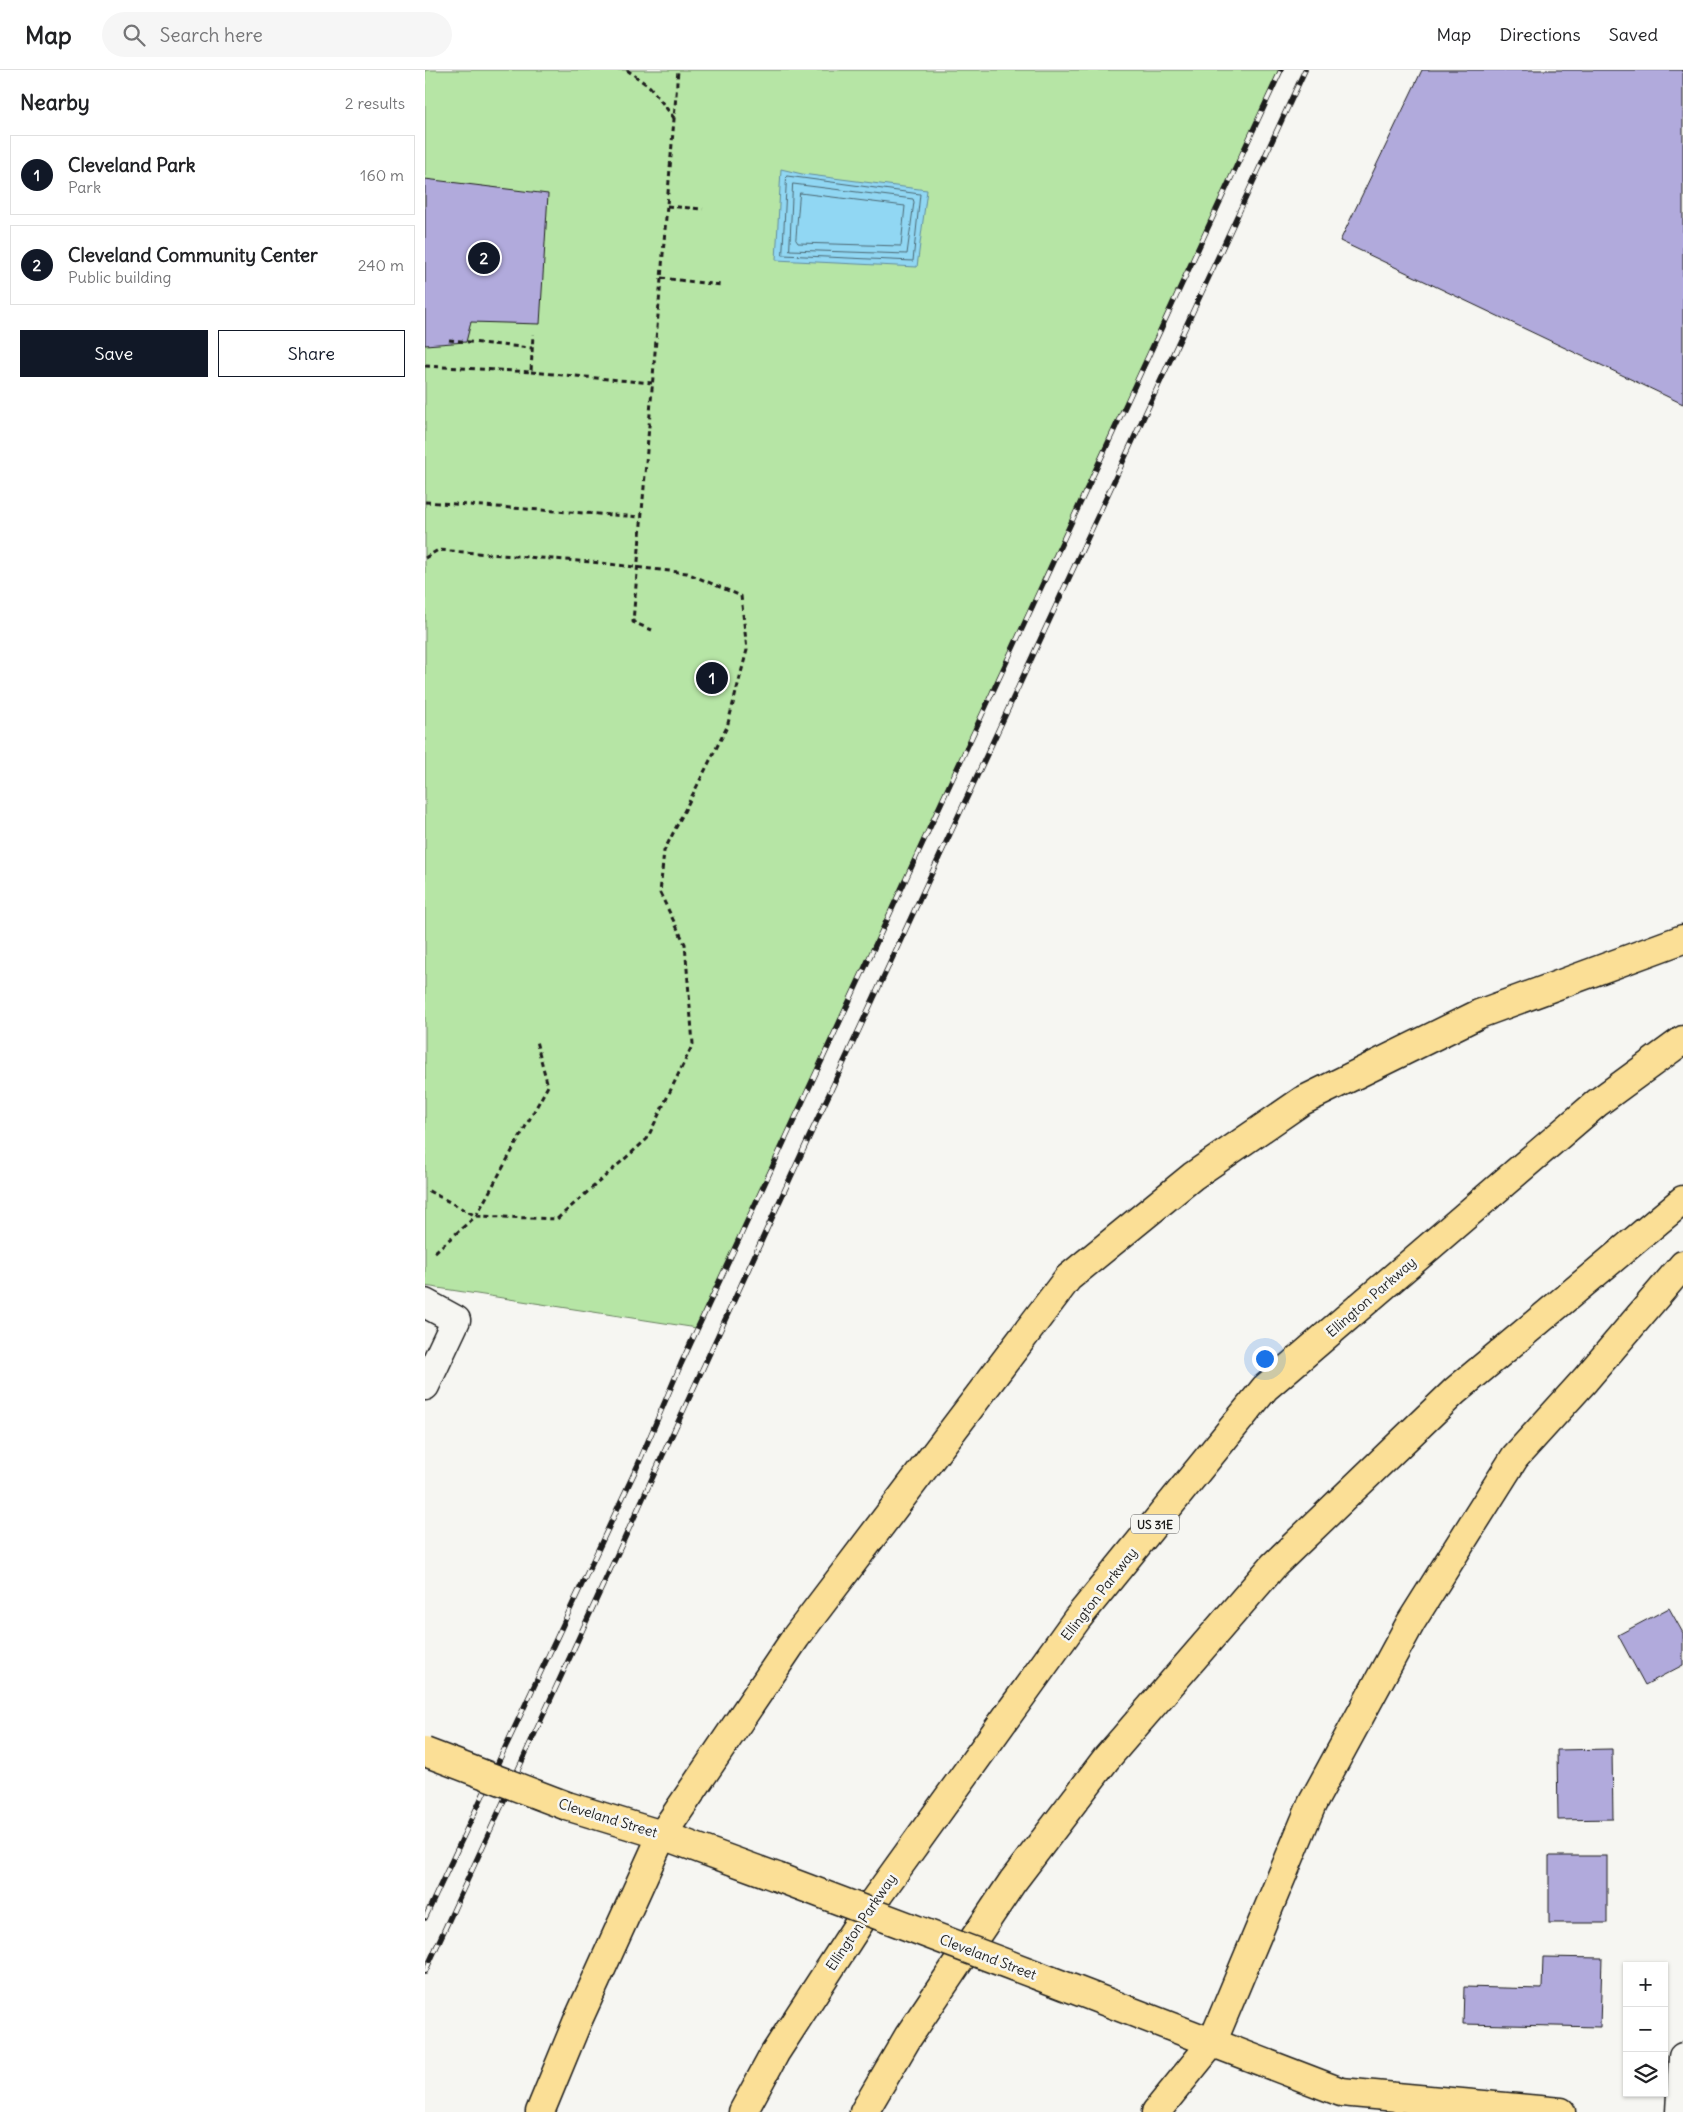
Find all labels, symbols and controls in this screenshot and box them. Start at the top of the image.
search box [102,12,452,57]
text: Map [25,20,72,50]
icon: search [120,21,148,49]
text: Search here [160,23,263,47]
text: Map [1436,23,1471,46]
text: Directions [1499,23,1581,46]
text: Saved [1609,23,1658,46]
text: Nearby [20,89,90,116]
text: 2 results [345,93,405,113]
text: Cleveland Park [68,153,196,177]
text: 1 [34,165,40,185]
text: 160 m [360,165,404,185]
text: Park [68,177,101,197]
pin: 2 [468,239,500,277]
text: Cleveland Community Center [68,243,318,267]
text: 2 [33,255,41,275]
text: 240 m [358,255,404,275]
text: Public building [68,267,171,287]
button: Save [20,330,208,377]
button: Share [218,330,405,377]
pin: 1 [696,659,728,697]
street label: Ellington Parkway [1322,1253,1420,1341]
your location [1252,1346,1278,1372]
road number: US 31E [1131,1515,1179,1534]
street label: Ellington Parkway [1057,1544,1141,1644]
street label: Cleveland Street [556,1794,660,1842]
street label: Ellington Parkway [822,1870,900,1974]
street label: Cleveland Street [937,1930,1039,1984]
map controls [1623,1962,1668,2097]
button: + [1623,1962,1668,2007]
button: − [1623,2007,1668,2052]
button: layers [1623,2052,1668,2097]

